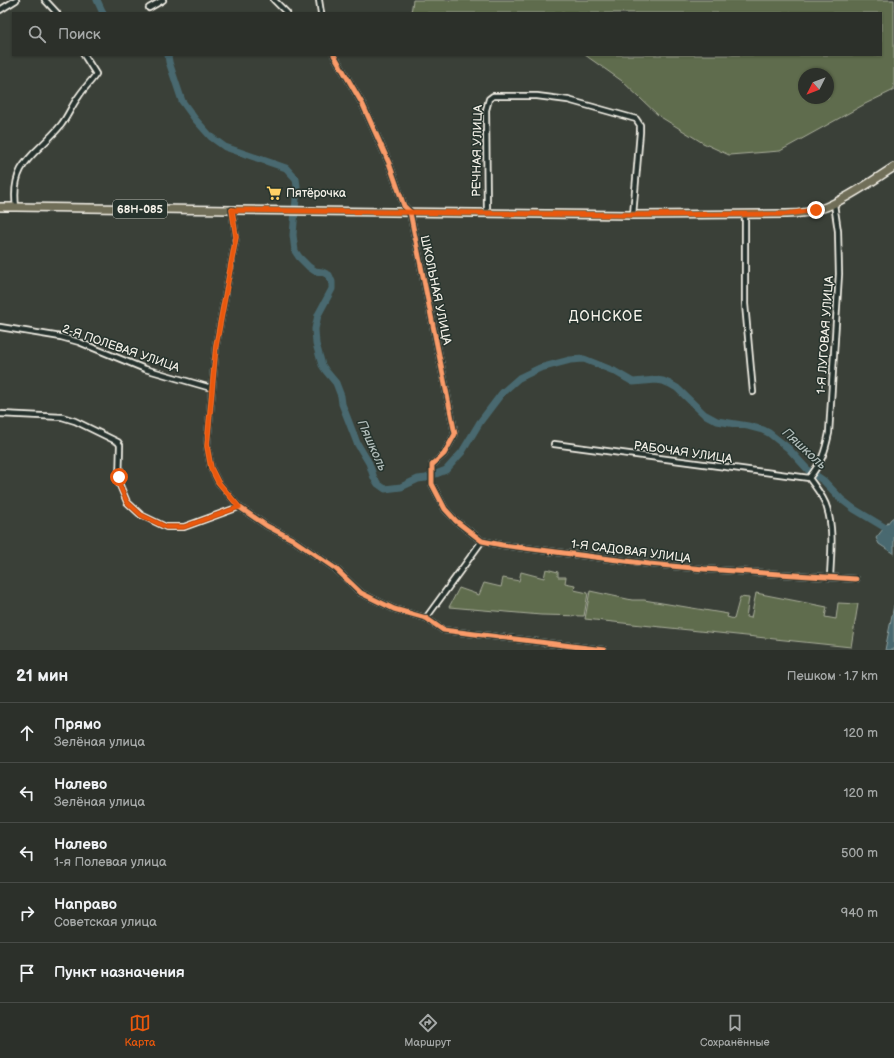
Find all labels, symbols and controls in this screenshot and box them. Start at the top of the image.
search box [12,12,882,56]
icon: search [26,23,48,45]
text: Поиск [58,25,101,44]
north arrow [798,68,834,104]
street label: РЕЧНАЯ УЛИЦА [469,104,486,197]
supermarket icon: Пятёрочка [265,184,283,202]
place label: Пятёрочка [286,186,346,201]
road number: 68Н-085 [113,200,167,218]
route end [807,201,825,219]
street label: ШКОЛЬНАЯ УЛИЦА [417,234,455,347]
street label: 1-Я ЛУГОВАЯ УЛИЦА [814,275,837,394]
district label: ДОНСКОЕ [569,308,643,325]
street label: 2-Я ПОЛЕВАЯ УЛИЦА [60,321,182,376]
water label: Пяшколь [354,417,391,474]
water label: Пяшколь [779,425,830,473]
street label: РАБОЧАЯ УЛИЦА [633,438,734,467]
route start [110,468,128,486]
street label: 1-Я САДОВАЯ УЛИЦА [570,537,692,566]
text: 21 мин [16,666,68,686]
text: Пешком · 1.7 km [787,668,878,684]
text: Прямо [54,715,101,734]
icon: ahead [16,722,38,744]
text: 120 m [843,725,878,741]
text: Зелёная улица [54,734,145,750]
text: Налево [54,775,107,794]
icon: left [16,782,38,804]
text: 120 m [843,785,878,801]
text: Зелёная улица [54,794,145,810]
text: Налево [54,835,107,854]
icon: left [16,842,38,864]
text: 500 m [841,845,878,861]
text: 1-я Полевая улица [54,854,167,870]
text: Направо [54,895,117,914]
icon: right [16,902,38,924]
text: 940 m [841,905,878,921]
text: Советская улица [54,914,157,930]
icon: arrive [16,962,38,984]
text: Пункт назначения [54,963,185,982]
tab: Карта [124,1012,155,1049]
tab: Маршрут [404,1012,451,1049]
tab: Сохранённые [700,1012,770,1049]

